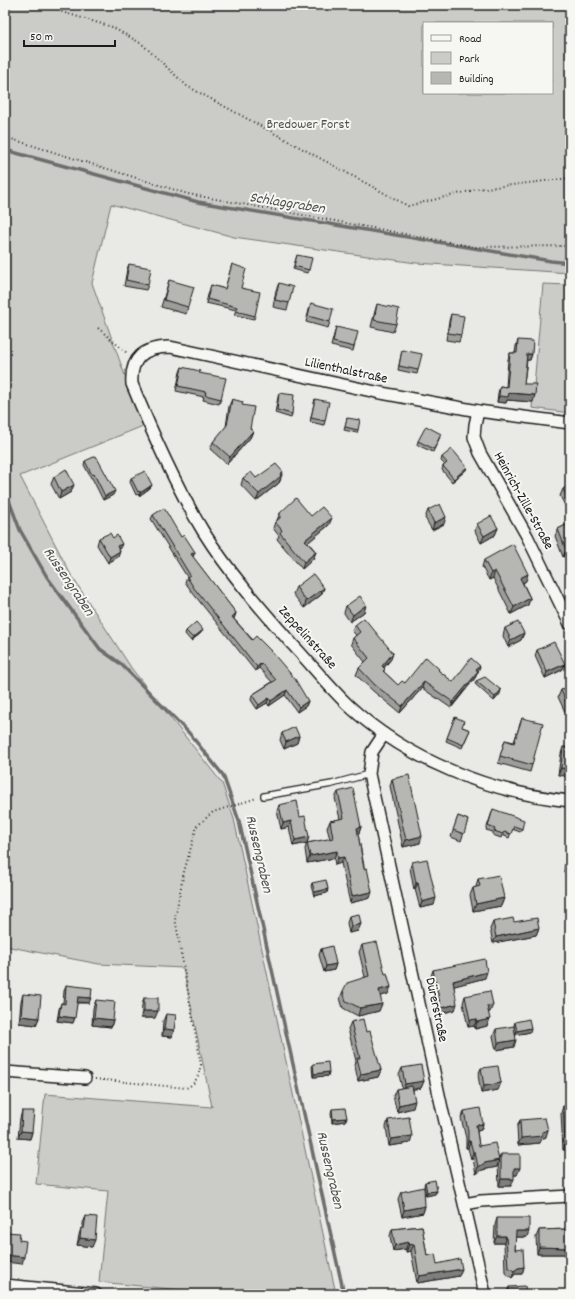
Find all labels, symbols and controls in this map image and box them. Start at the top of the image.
scale bar [24,22,115,48]
legend [423,22,553,94]
text: 50 m [30,29,53,46]
text: Road [459,31,481,48]
text: Park [459,51,480,68]
text: Building [459,71,494,88]
park label: Bredower Forst [266,115,350,135]
water label: Schlaggraben [248,187,327,221]
street label: Lilienthalstraße [303,352,389,390]
street label: Heinrich-Zille-Straße [488,448,558,554]
water label: Russengraben [37,543,100,622]
street label: Zeppelinstraße [273,602,341,674]
water label: Russengraben [238,813,278,896]
street label: Dürerstraße [419,976,453,1044]
water label: Russengraben [309,1129,349,1212]

